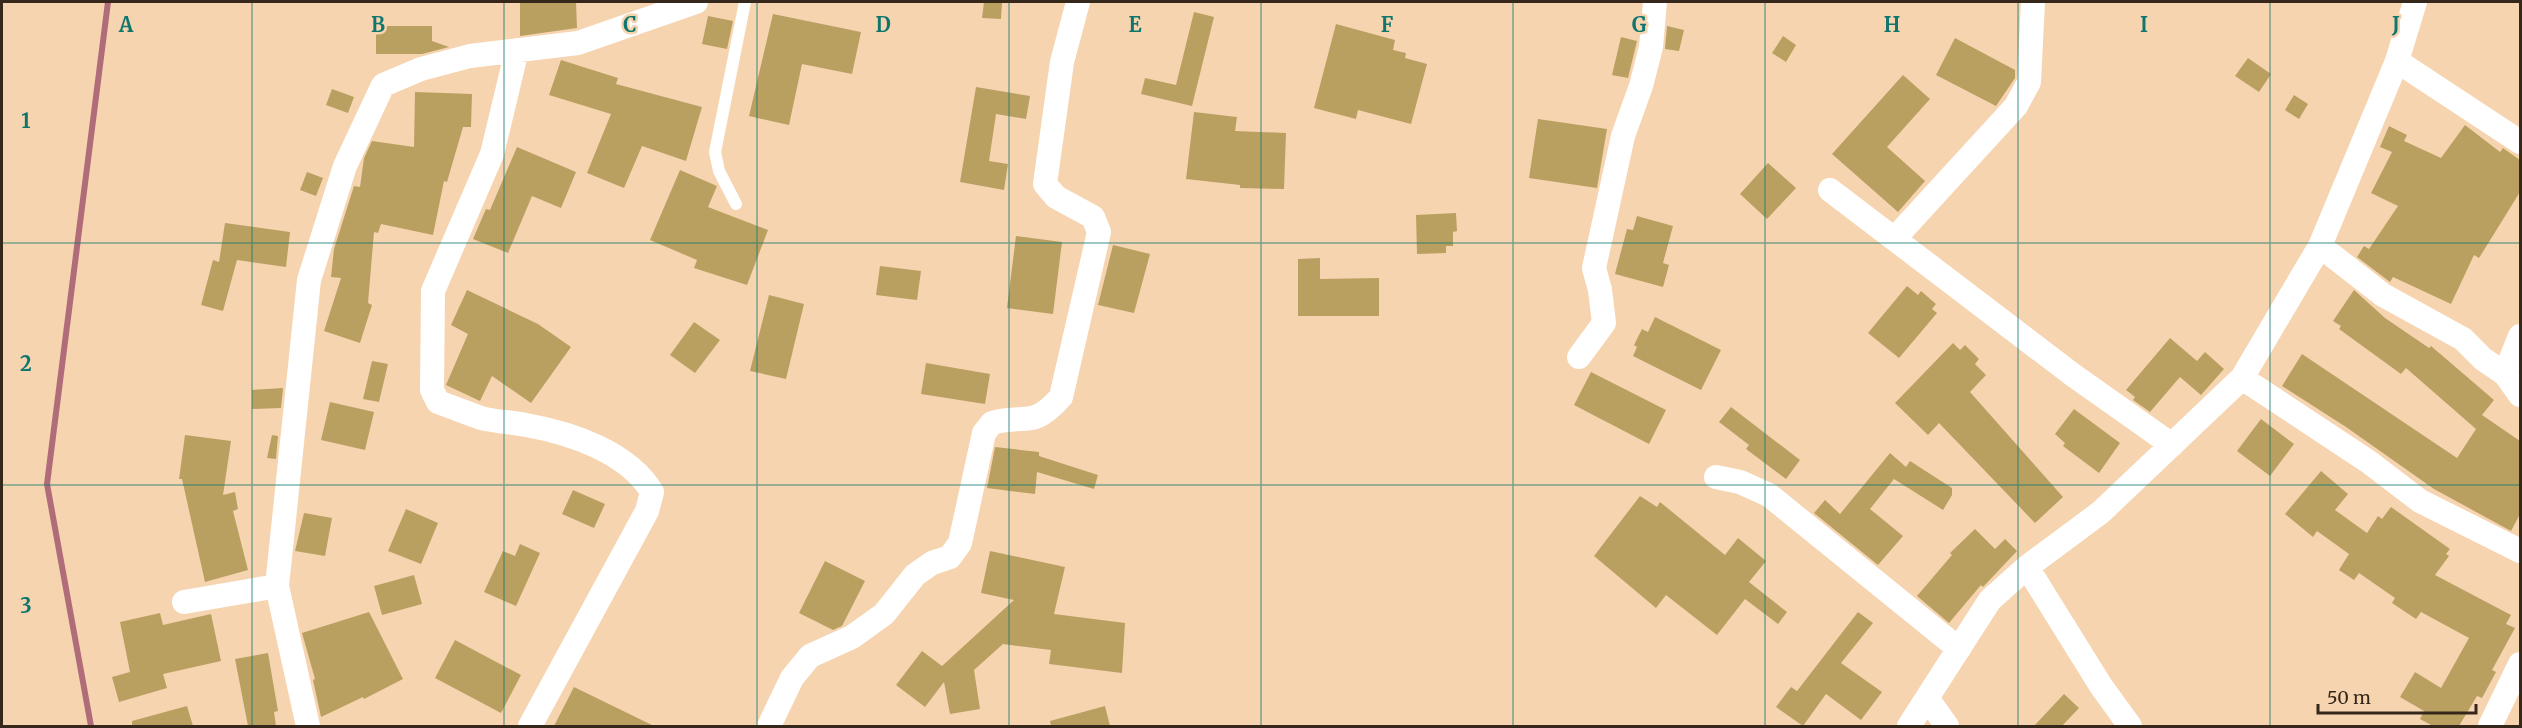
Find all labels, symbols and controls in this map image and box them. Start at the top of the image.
text: A [118,12,134,37]
text: B [371,12,385,37]
text: C [623,12,637,37]
text: D [875,12,891,37]
text: E [1128,12,1142,37]
text: F [1381,12,1394,37]
text: G [1632,12,1647,37]
text: H [1884,12,1900,37]
text: I [2140,12,2148,37]
text: J [2391,12,2400,37]
text: 1 [21,108,31,133]
text: 2 [20,351,32,376]
text: 3 [20,593,32,618]
scale bar [2318,677,2476,715]
text: 50 m [2327,686,2371,709]

